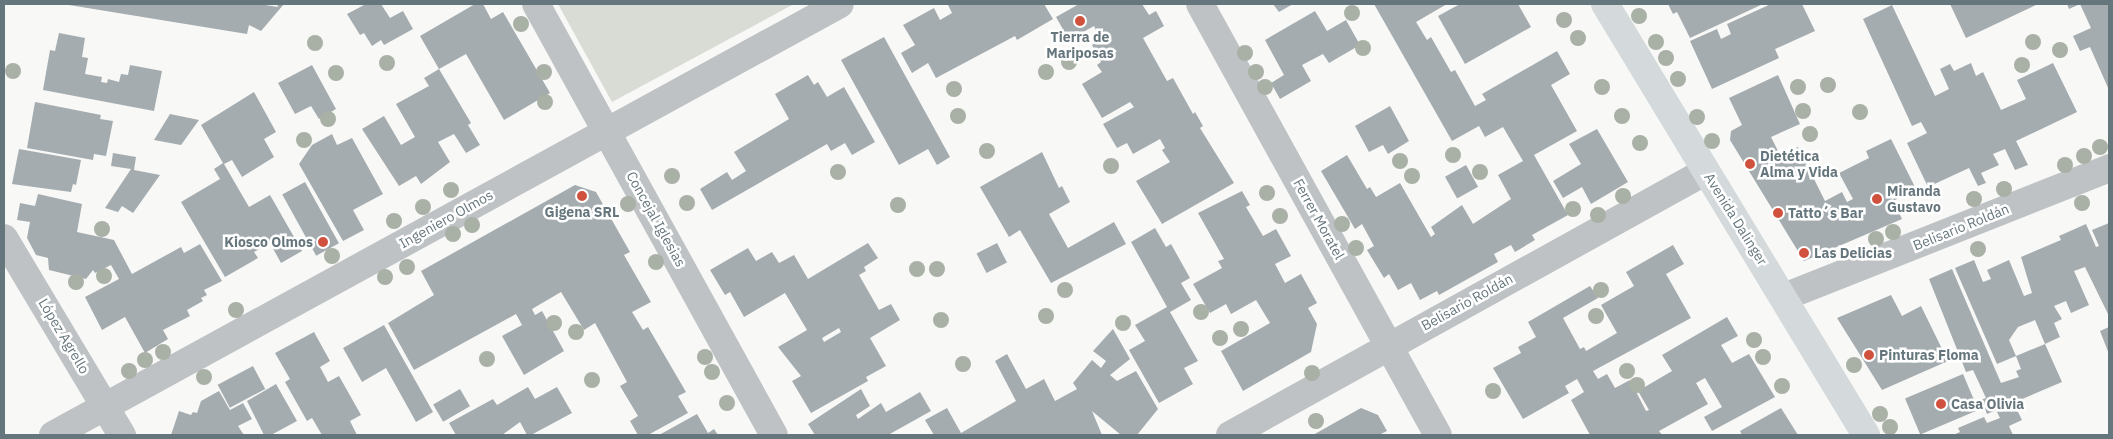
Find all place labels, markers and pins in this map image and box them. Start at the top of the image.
marker: Tierra de Mariposas [1074,15,1086,27]
place label: Tierra de Mariposas [1046,29,1114,62]
place label: Dietética Alma y Vida [1760,148,1838,180]
marker: Dietética Alma y Vida [1744,158,1756,170]
place label: Miranda Gustavo [1887,183,1941,216]
marker: Gigena SRL [576,190,588,202]
marker: Miranda Gustavo [1871,193,1883,205]
place label: Gigena SRL [545,204,619,220]
place label: Tatto´s Bar [1788,205,1863,221]
marker: Tatto´s Bar [1772,207,1784,219]
place label: Kiosco Olmos [224,234,313,250]
marker: Kiosco Olmos [317,236,329,248]
place label: Las Delicias [1814,245,1892,261]
marker: Las Delicias [1798,247,1810,259]
place label: Pinturas Floma [1879,347,1979,363]
marker: Pinturas Floma [1863,349,1875,361]
place label: Casa Olivia [1951,396,2024,412]
marker: Casa Olivia [1935,398,1947,410]

